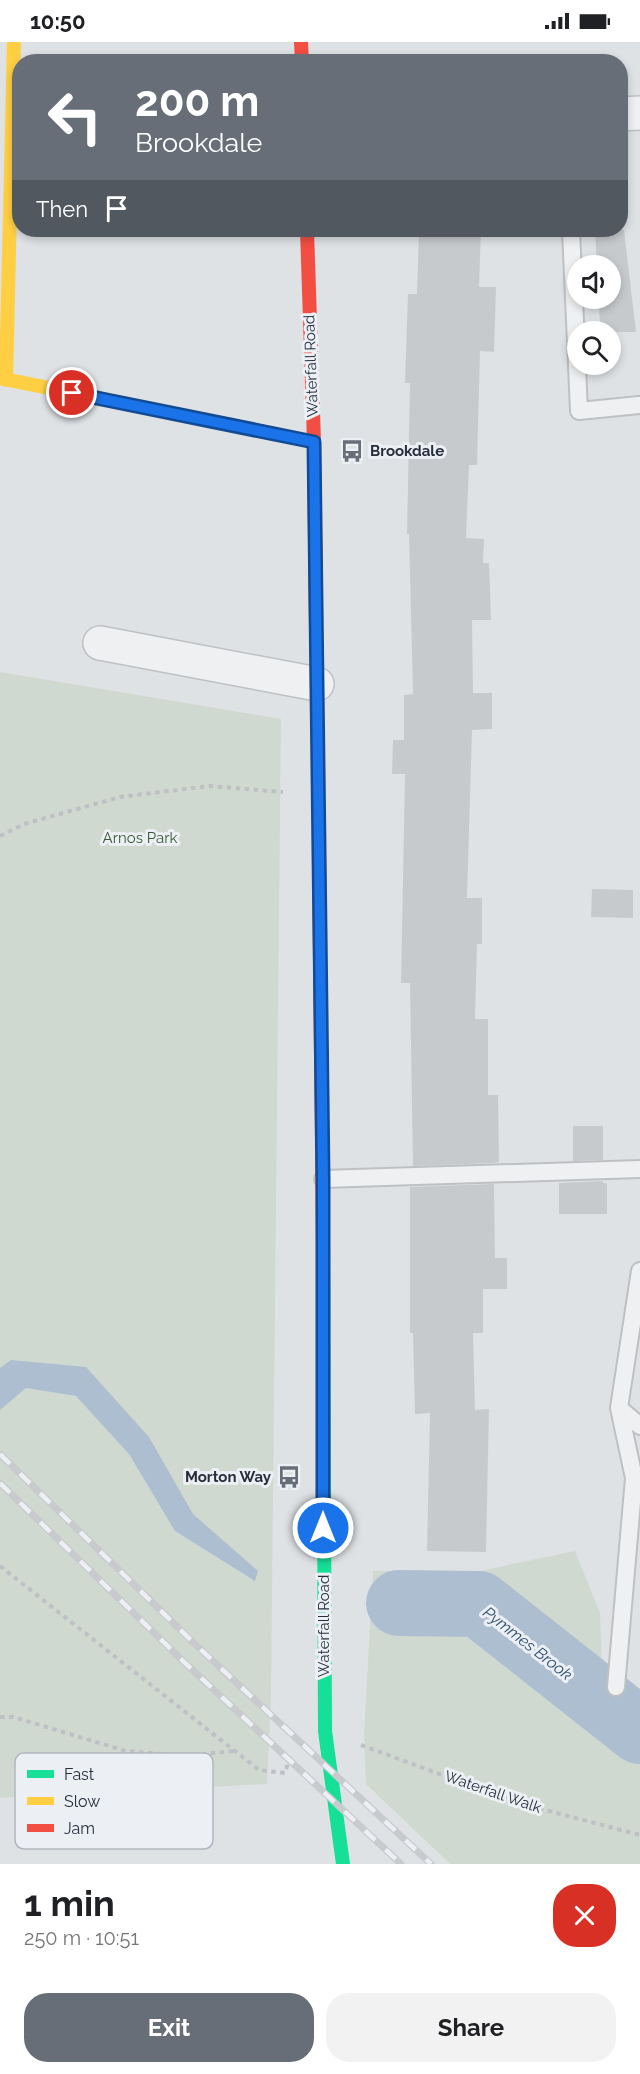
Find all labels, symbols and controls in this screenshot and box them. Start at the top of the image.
text: 10:50 [30,8,86,34]
text: 200 m [135,77,259,126]
icon: left [36,78,114,156]
text: Brookdale [135,127,262,158]
icon: arrive [100,192,133,225]
text: Then [36,196,88,222]
map controls [567,255,621,375]
button: sound [567,255,621,309]
street label: Waterfall Road [300,314,322,418]
button: search [567,321,621,375]
pin [46,367,97,418]
icon: arrive [55,376,88,409]
bus stop icon: Brookdale [339,438,365,464]
place label: Brookdale [370,442,444,460]
park label: Arnos Park [103,829,177,847]
bus stop icon: Morton Way [276,1464,302,1490]
place label: Morton Way [185,1468,272,1486]
position arrow [291,1496,355,1560]
street label: Waterfall Road [315,1575,333,1677]
water label: Pymmes Brook [479,1603,576,1684]
legend [15,1753,213,1849]
text: Fast [64,1765,95,1784]
street label: Waterfall Walk [442,1767,544,1817]
text: Slow [64,1792,100,1811]
text: Jam [64,1819,95,1838]
text: 1 min [24,1882,115,1924]
button: close [553,1884,616,1947]
text: 250 m · 10:51 [24,1926,139,1950]
button: Exit [24,1993,314,2062]
button: Share [326,1993,616,2062]

